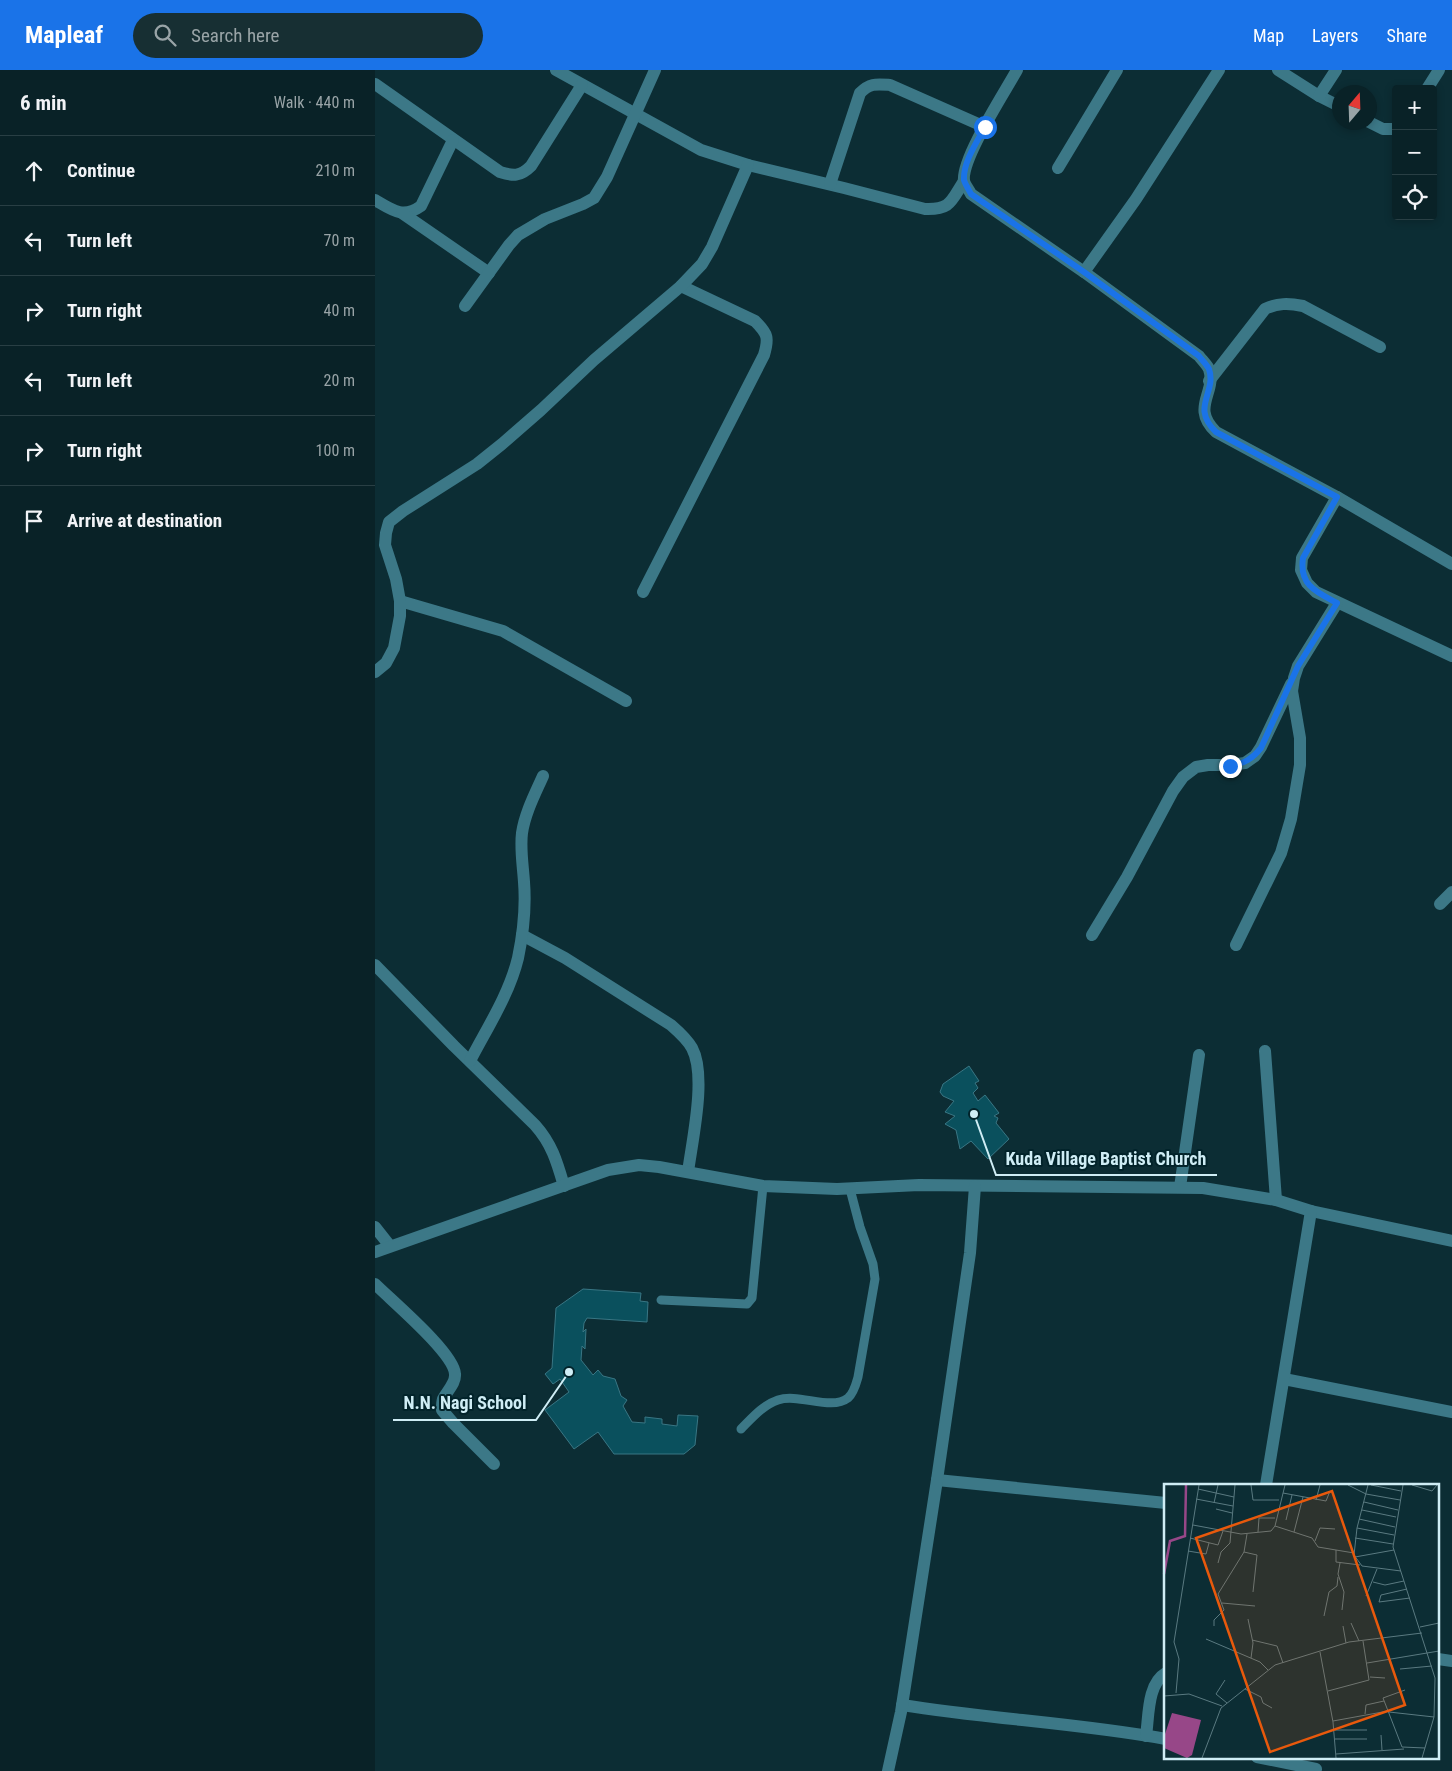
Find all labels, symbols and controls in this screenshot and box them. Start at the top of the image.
search box [133,13,483,58]
text: Mapleaf [25,21,103,49]
icon: search [151,21,179,49]
text: Search here [191,24,279,47]
text: Map [1253,25,1284,46]
text: Layers [1312,25,1359,46]
text: Share [1387,25,1427,46]
north arrow [1332,85,1377,130]
map controls [1392,85,1437,220]
button: + [1392,85,1437,130]
text: 6 min [20,91,67,115]
text: Walk · 440 m [274,93,355,112]
route start [974,116,997,139]
button: − [1392,130,1437,175]
icon: ahead [20,157,48,185]
text: Continue [67,159,135,182]
text: 210 m [316,161,355,180]
button: locate [1392,175,1437,220]
icon: left [20,227,48,255]
text: Turn left [67,229,132,252]
text: 70 m [323,231,355,250]
icon: right [20,297,48,325]
text: Turn right [67,299,142,322]
text: 40 m [323,301,355,320]
icon: left [20,367,48,395]
text: Turn left [67,369,132,392]
text: 20 m [323,371,355,390]
icon: right [20,437,48,465]
text: Turn right [67,439,142,462]
text: 100 m [316,441,355,460]
icon: arrive [20,507,48,535]
text: Arrive at destination [67,509,222,532]
route end [1219,755,1242,778]
callout: Kuda Village Baptist Church [996,1142,1217,1175]
text: Kuda Village Baptist Church [1006,1148,1206,1169]
callout: N.N. Nagi School [393,1387,536,1420]
text: N.N. Nagi School [403,1392,527,1413]
inset map [1164,1484,1439,1758]

